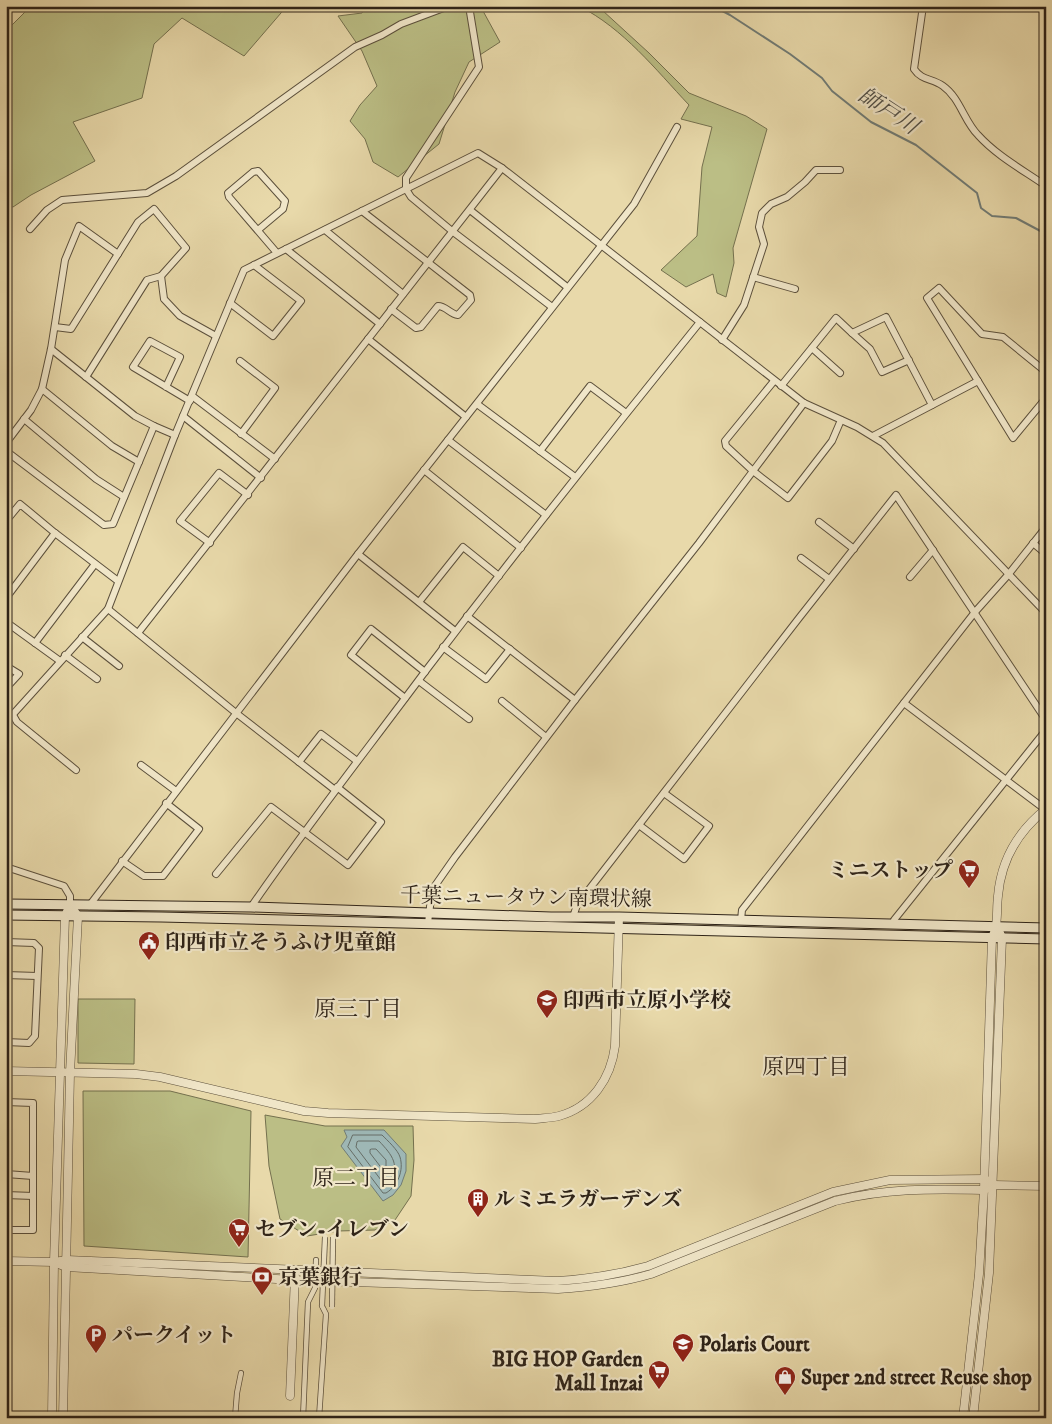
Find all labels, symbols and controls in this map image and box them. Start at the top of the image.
water label: 師戸川 [853,82,925,142]
place label: ミニストップ [828,858,953,884]
supermarket icon: ミニストップ [957,858,981,889]
street label: 千葉ニュータウン南環状線 [400,883,652,913]
public building icon: 印西市立そうふけ児童館 [137,930,161,961]
place label: 印西市立そうふけ児童館 [165,930,396,956]
school or university icon: 印西市立原小学校 [535,988,559,1019]
place label: 印西市立原小学校 [563,988,731,1014]
district label: 原三丁目 [314,996,402,1023]
district label: 原四丁目 [762,1054,850,1081]
district label: 原二丁目 [312,1165,400,1192]
building icon: ルミエラガーデンズ [466,1187,490,1218]
place label: ルミエラガーデンズ [494,1187,682,1213]
supermarket icon: セブン-イレブン [227,1217,251,1248]
place label: セブン-イレブン [255,1217,409,1243]
bank icon: 京葉銀行 [250,1265,274,1296]
place label: 京葉銀行 [278,1265,362,1291]
parking icon: パークイット [84,1323,108,1354]
place label: パークイット [112,1323,237,1349]
school or university icon: Polaris Court [671,1332,695,1363]
place label: Polaris Court [699,1332,810,1358]
place label: BIG HOP Garden Mall Inzai [492,1347,644,1397]
supermarket icon: BIG HOP Garden Mall Inzai [647,1359,671,1390]
shop icon: Super 2nd street Reuse shop [773,1365,797,1396]
place label: Super 2nd street Reuse shop [801,1365,1032,1391]

